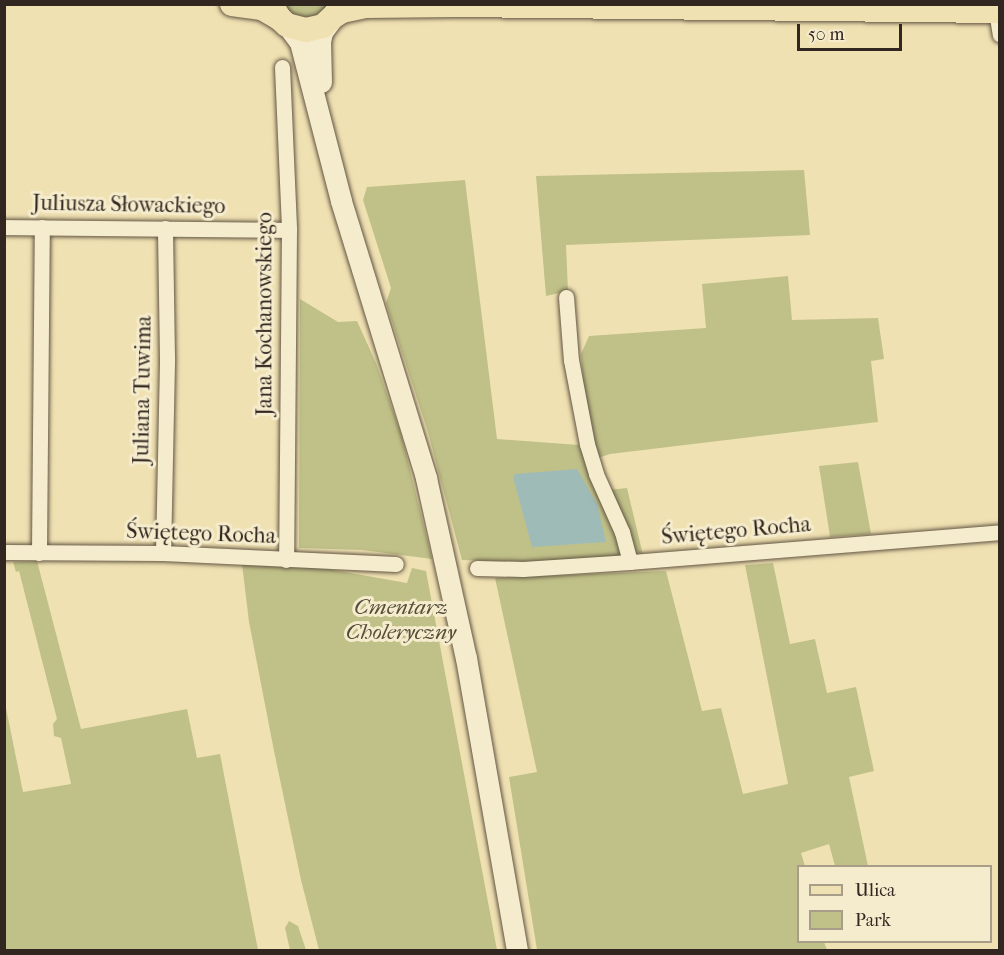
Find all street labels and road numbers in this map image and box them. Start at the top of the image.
street label: Juliusza Słowackiego [32,190,226,220]
street label: Jana Kochanowskiego [252,212,278,416]
street label: Juliana Tuwima [129,315,157,465]
street label: Świętego Rocha [660,511,812,551]
street label: Świętego Rocha [126,518,276,550]

